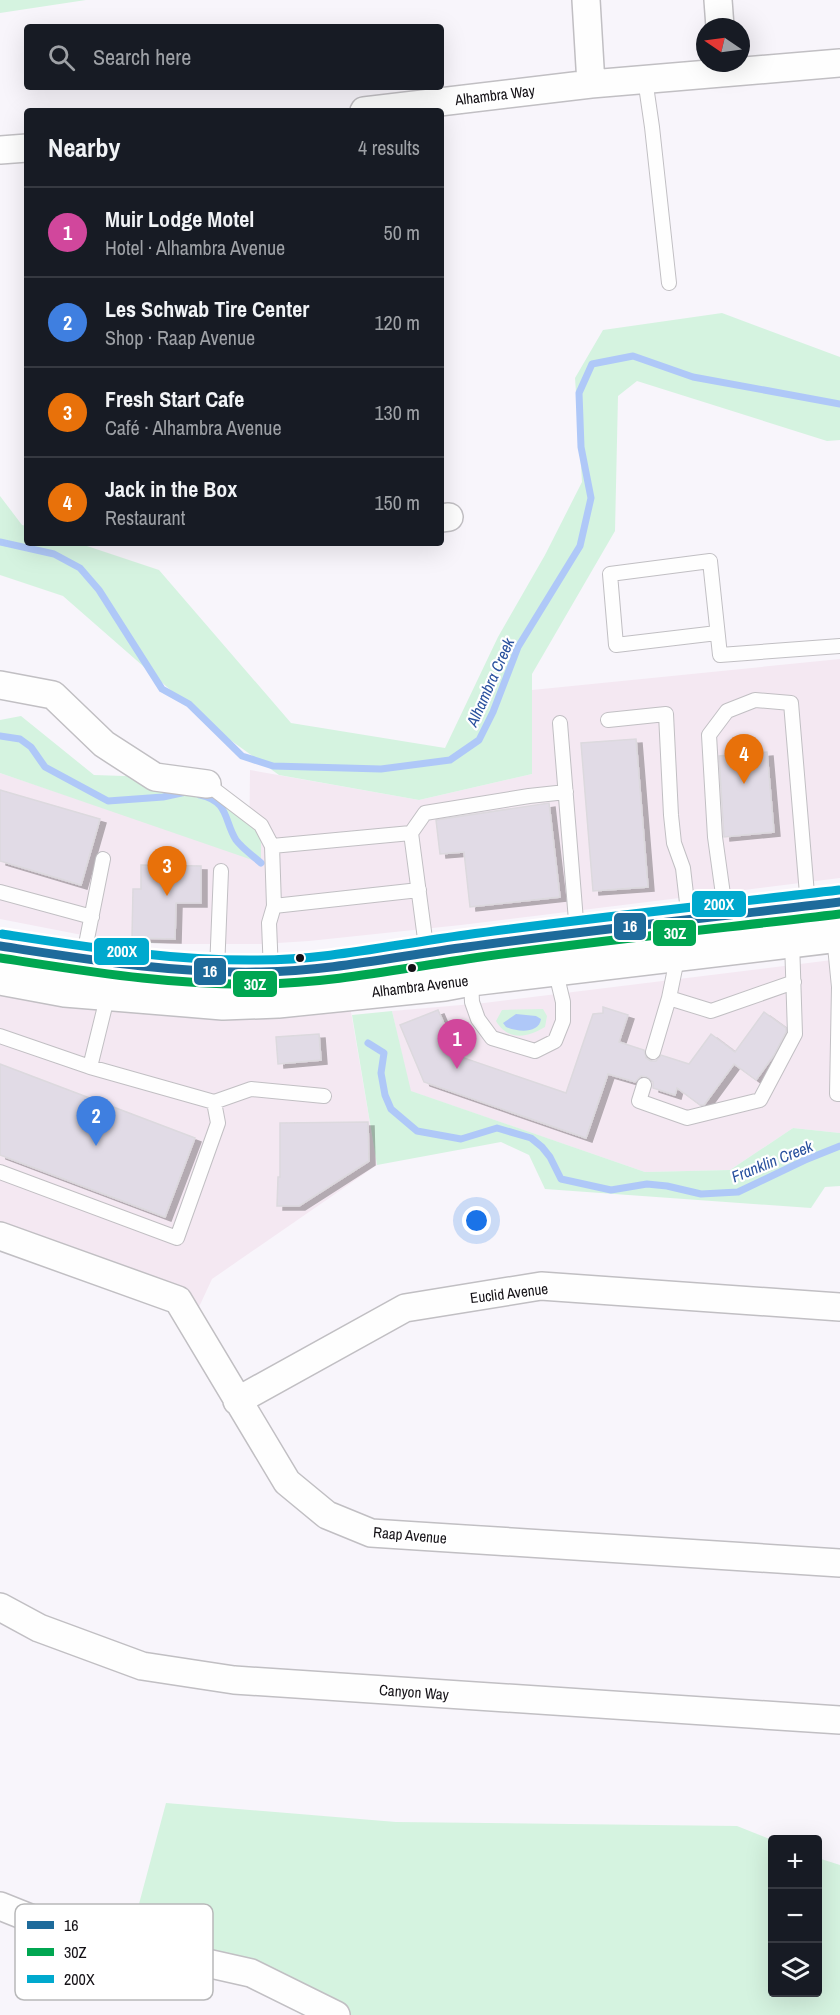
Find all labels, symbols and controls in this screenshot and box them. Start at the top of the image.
north arrow [696,18,750,72]
search box [24,24,444,90]
icon: search [45,41,78,74]
text: Search here [93,42,191,72]
street label: Alhambra Way [453,80,537,110]
text: Nearby [48,130,120,165]
text: 4 results [358,134,420,161]
text: Muir Lodge Motel [105,204,254,234]
text: 1 [63,219,72,246]
text: 50 m [384,219,420,246]
text: Hotel · Alhambra Avenue [105,234,285,261]
text: Les Schwab Tire Center [105,294,309,324]
text: 2 [63,309,72,336]
text: 120 m [374,309,420,336]
text: Shop · Raap Avenue [105,324,255,351]
text: Fresh Start Cafe [105,384,244,414]
text: 3 [63,399,72,426]
text: 130 m [374,399,420,426]
text: Café · Alhambra Avenue [105,414,282,441]
text: Jack in the Box [105,474,237,504]
text: 4 [63,489,72,516]
text: 150 m [374,489,420,516]
text: Restaurant [105,504,185,531]
water label: Alhambra Creek [460,634,520,731]
pin: 4 [724,734,764,784]
pin: 3 [148,846,186,896]
line badge: 200X [691,890,747,918]
text: 200X [704,893,735,915]
line badge: 16 [613,912,647,941]
text: 16 [623,915,637,937]
line badge: 30Z [652,919,697,947]
text: 30Z [664,922,686,944]
line badge: 200X [93,937,150,966]
text: 200X [107,940,138,962]
unlabelled marker [294,952,306,964]
line badge: 16 [193,957,227,986]
text: 16 [203,960,217,982]
unlabelled marker [406,962,418,974]
line badge: 30Z [232,970,278,998]
street label: Alhambra Avenue [370,970,470,1002]
text: 30Z [244,973,266,995]
pin: 1 [438,1020,476,1069]
pin: 2 [76,1096,116,1146]
water label: Franklin Creek [728,1135,816,1187]
your location [462,1206,491,1235]
street label: Euclid Avenue [469,1278,549,1308]
street label: Raap Avenue [372,1521,448,1549]
street label: Canyon Way [378,1679,450,1705]
map controls [768,1835,822,1997]
button: + [768,1835,822,1889]
button: − [768,1889,822,1943]
legend [15,1904,213,2000]
text: 16 [64,1914,79,1936]
text: 30Z [64,1941,87,1963]
button: layers [768,1943,822,1997]
text: 200X [64,1968,95,1990]

